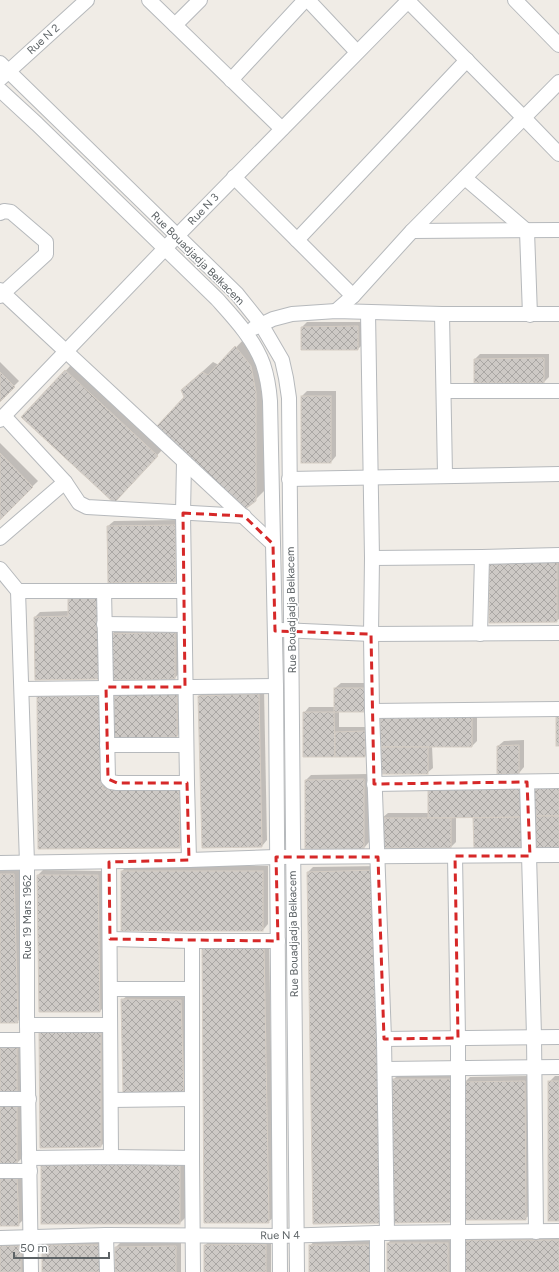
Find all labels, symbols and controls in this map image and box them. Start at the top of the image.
street label: Rue N 2 [24,21,62,57]
street label: Rue N 3 [185,191,222,228]
street label: Rue Bouadjadja Belkacem [148,209,247,308]
street label: Rue Bouadjadja Belkacem [284,547,299,673]
street label: Rue Bouadjadja Belkacem [286,871,301,997]
street label: Rue 19 Mars 1962 [21,875,34,959]
street label: Rue N 4 [260,1229,300,1242]
scale bar [14,1234,109,1260]
text: 50 m [20,1241,48,1255]

